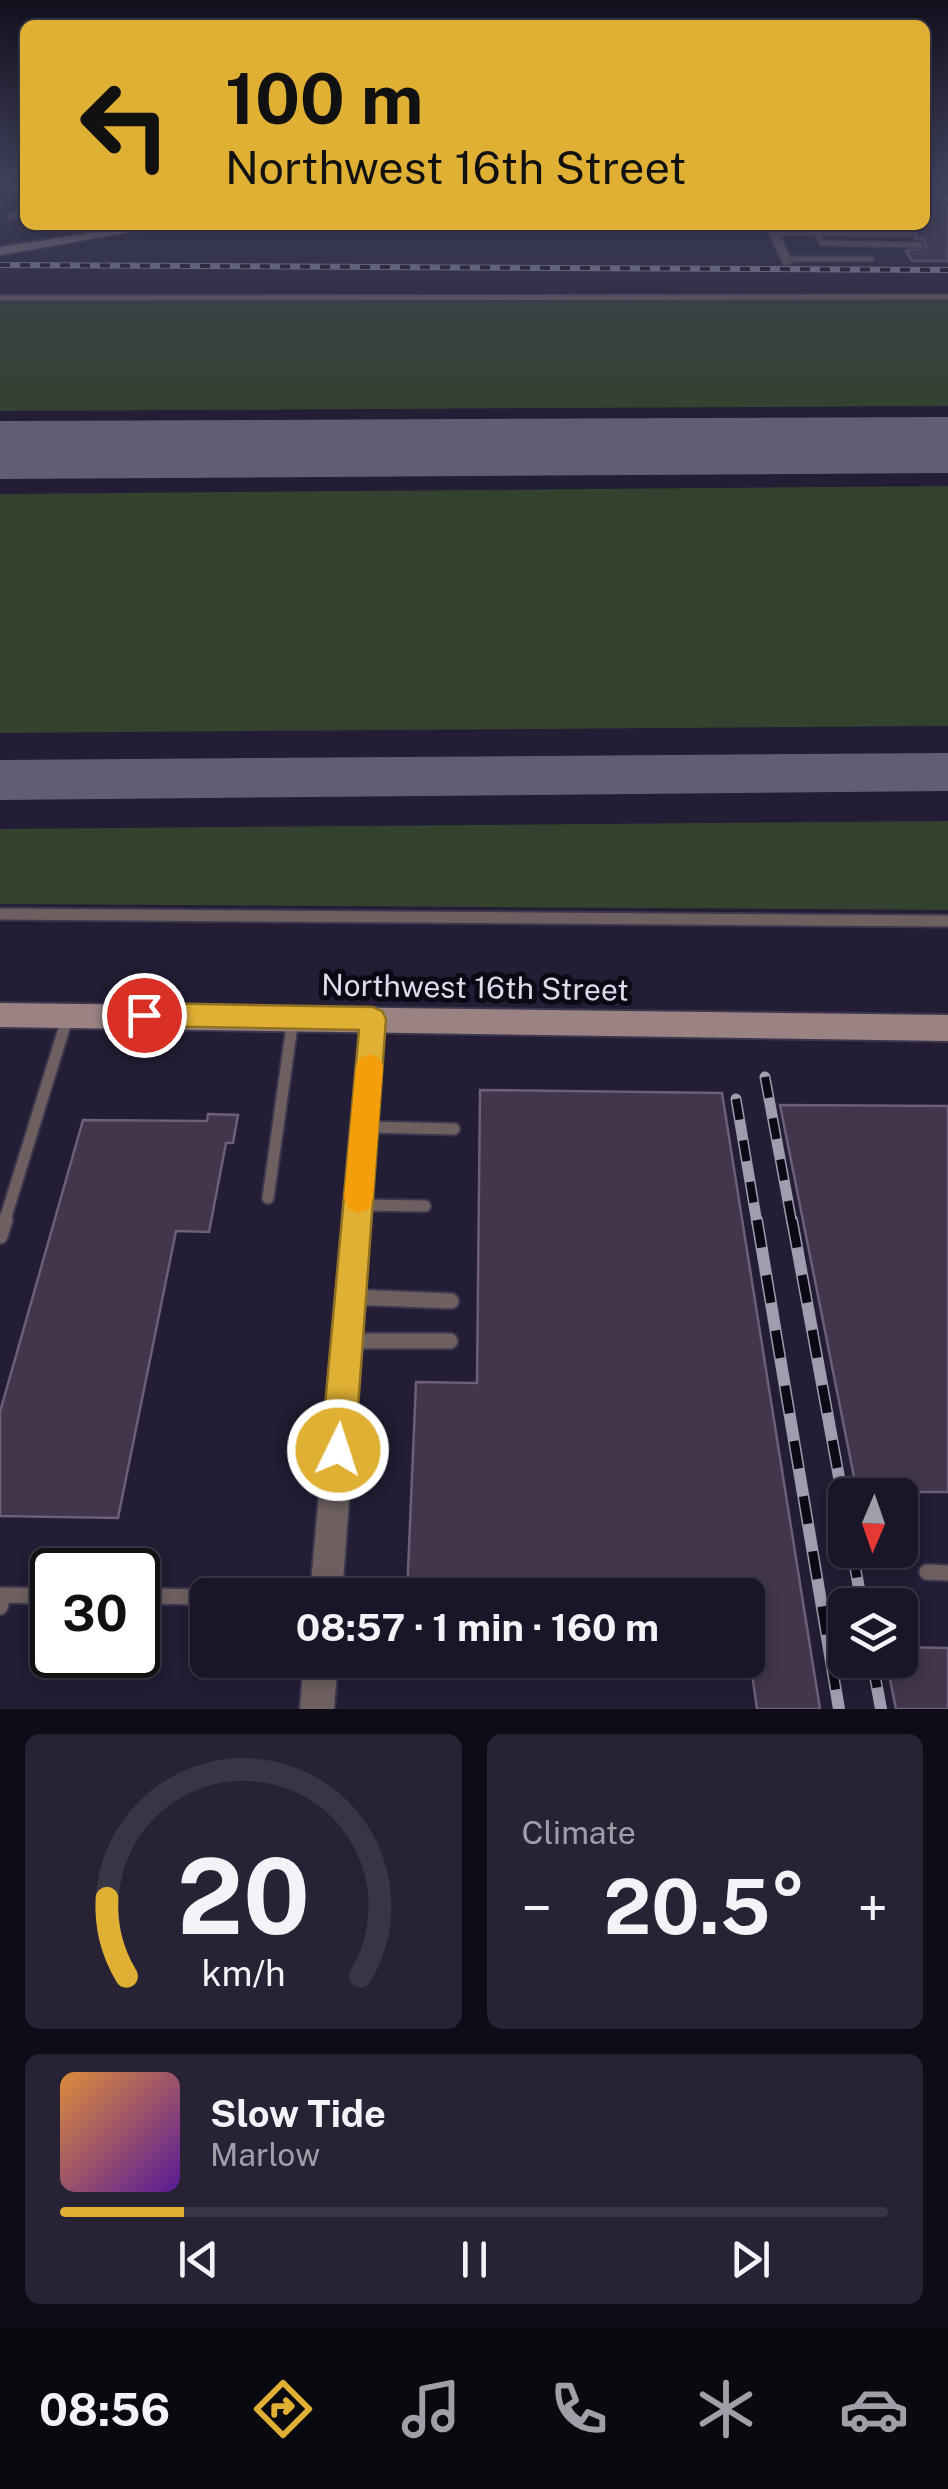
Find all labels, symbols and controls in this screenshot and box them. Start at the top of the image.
text: 100 m [225,57,423,140]
icon: left [60,60,190,190]
text: Northwest 16th Street [225,141,687,194]
street label: Northwest 16th Street [321,966,629,1008]
pin [102,973,187,1058]
icon: arrive [117,988,172,1043]
position arrow [286,1398,390,1502]
north arrow [828,1478,918,1568]
map controls [828,1478,918,1678]
speed limit sign: 30 [30,1548,160,1678]
button: layers [828,1588,918,1678]
text: 08:57 · 1 min · 160 m [296,1605,659,1650]
text: Climate [522,1814,636,1851]
text: 20 [177,1835,310,1957]
text: 20.5° [604,1863,806,1951]
text: − [522,1876,552,1940]
text: + [857,1876,888,1940]
text: km/h [201,1952,285,1994]
text: Slow Tide [210,2091,386,2136]
text: Marlow [210,2136,320,2173]
icon: previous [171,2232,226,2287]
icon: pause [447,2232,502,2287]
icon: next [723,2232,778,2287]
icon: directions [248,2374,318,2444]
icon: music [396,2374,466,2444]
icon: phone [544,2374,614,2444]
icon: climate [691,2374,761,2444]
icon: car [839,2374,909,2444]
text: 08:56 [39,2383,170,2436]

